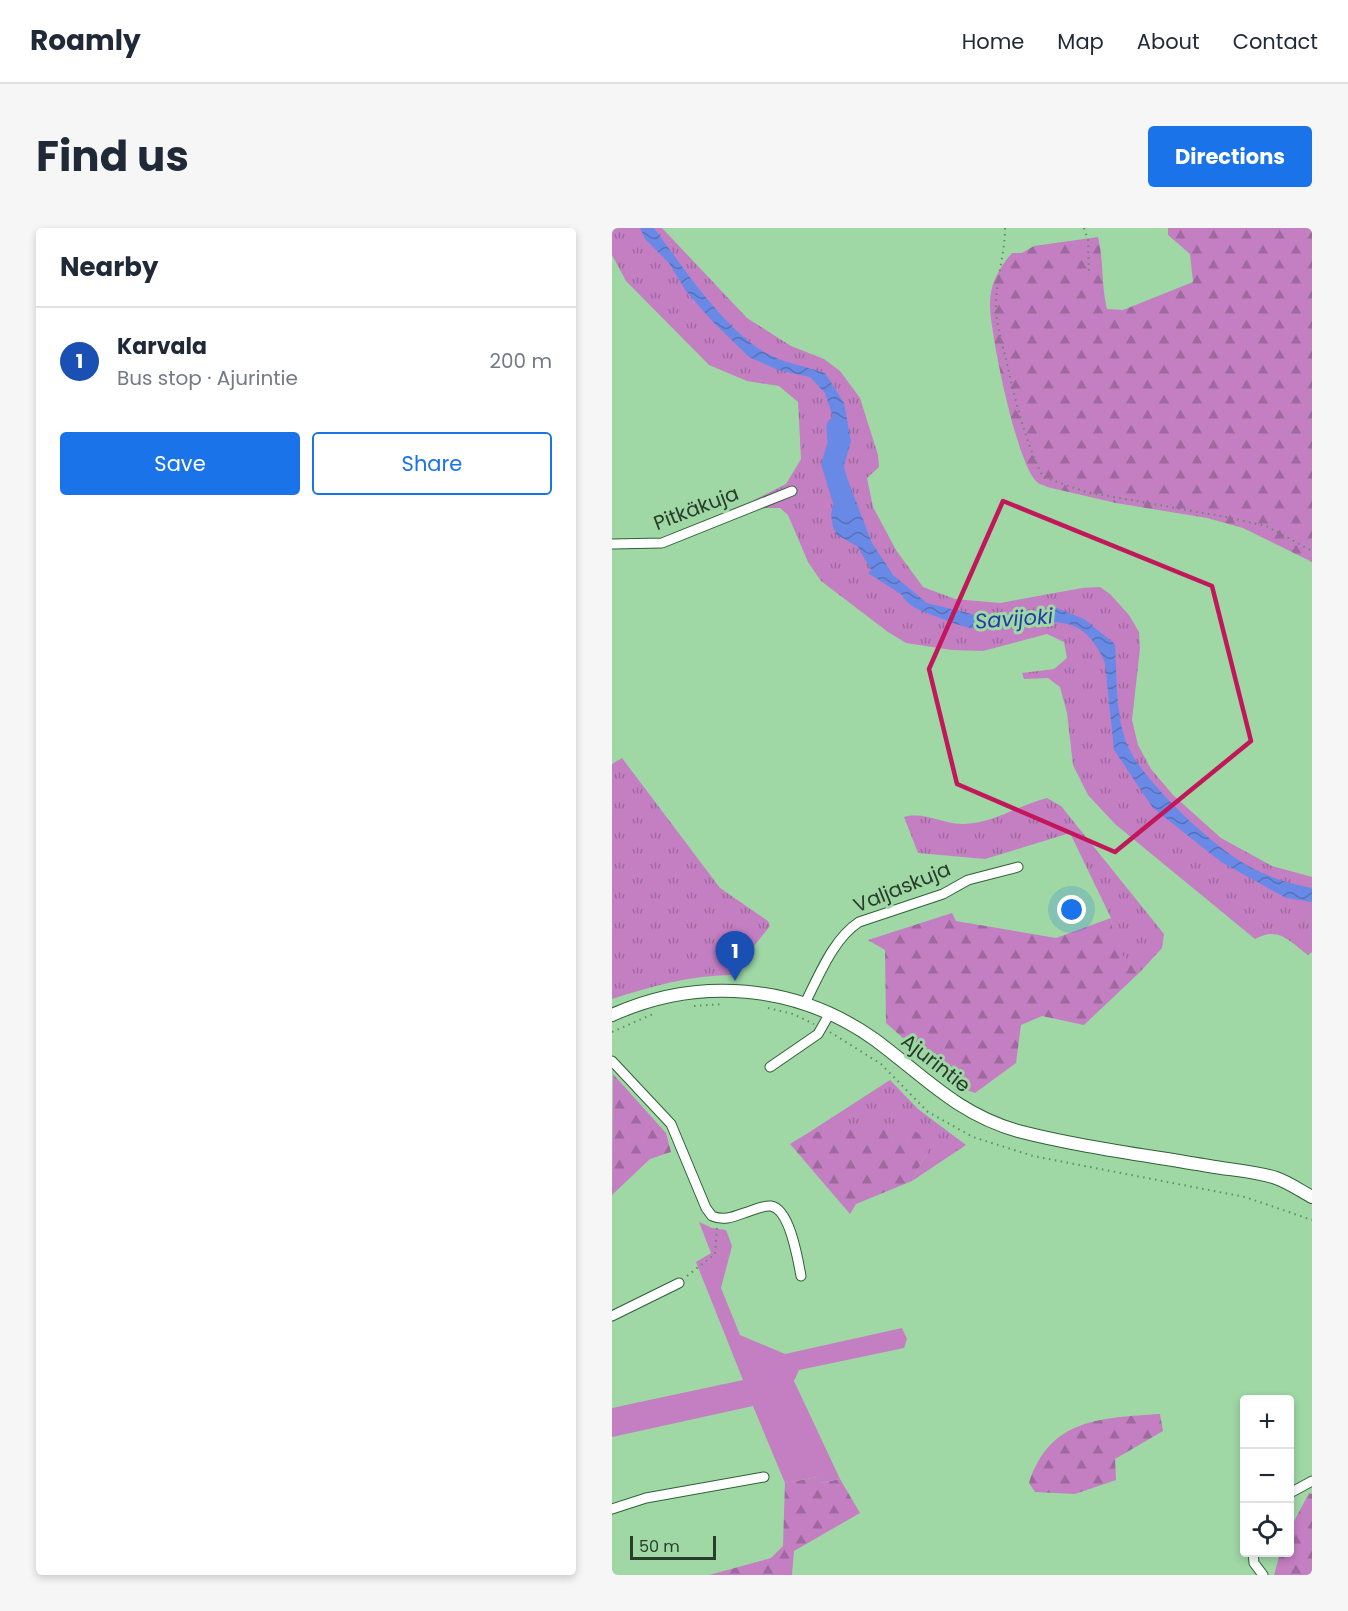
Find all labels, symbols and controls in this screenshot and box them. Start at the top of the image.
text: Roamly [30,21,141,60]
text: Home [962,27,1024,56]
text: Map [1057,27,1104,56]
text: About [1137,27,1200,56]
text: Contact [1233,27,1318,56]
button: Directions [1148,126,1312,187]
text: Find us [36,127,189,186]
text: Nearby [60,249,158,285]
text: Karvala [117,331,207,362]
text: 1 [76,347,83,375]
text: 200 m [489,347,552,375]
text: Bus stop · Ajurintie [117,364,298,392]
button: Save [60,432,300,495]
button: Share [312,432,552,495]
street label: Pitkäkuja [649,479,743,537]
water label: Savijoki [974,601,1055,636]
street label: Valjaskuja [849,855,955,919]
your location [1057,895,1086,924]
pin: 1 [716,932,754,981]
street label: Ajurintie [895,1027,977,1099]
map controls [1240,1395,1294,1557]
button: + [1240,1395,1294,1449]
button: − [1240,1449,1294,1503]
button: locate [1240,1503,1294,1557]
scale bar [630,1533,716,1560]
text: 50 m [639,1535,680,1558]

